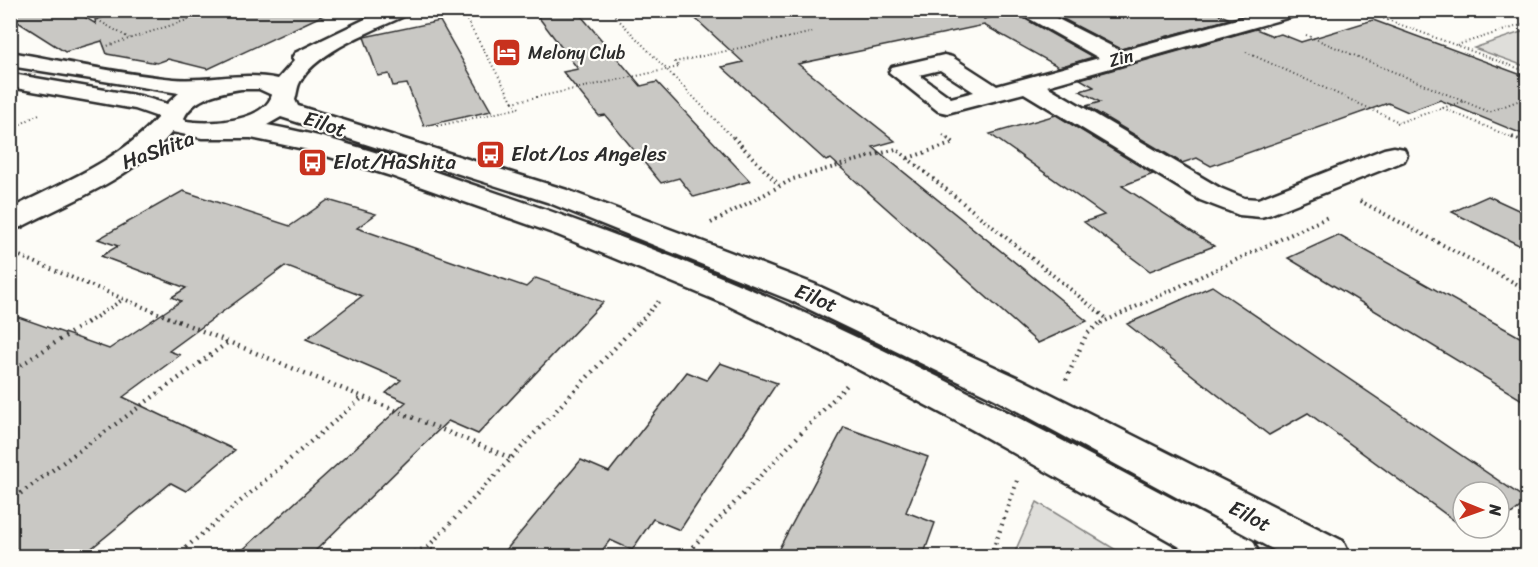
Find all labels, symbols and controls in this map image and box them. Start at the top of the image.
hotel icon: Melony Club [491,37,523,69]
place label: Melony Club [528,37,626,69]
street label: Zin [1105,39,1137,77]
street label: Eilot [299,99,351,149]
street label: HaShita [116,119,200,181]
place label: Elot/Los Angeles [511,135,667,173]
bus stop icon: Elot/Los Angeles [474,138,506,170]
place label: Elot/HaShita [333,143,456,181]
bus stop icon: Elot/HaShita [296,146,328,178]
street label: Eilot [789,272,843,324]
north arrow [1451,480,1511,540]
street label: Eilot [1222,489,1278,543]
text: N [1481,503,1510,517]

